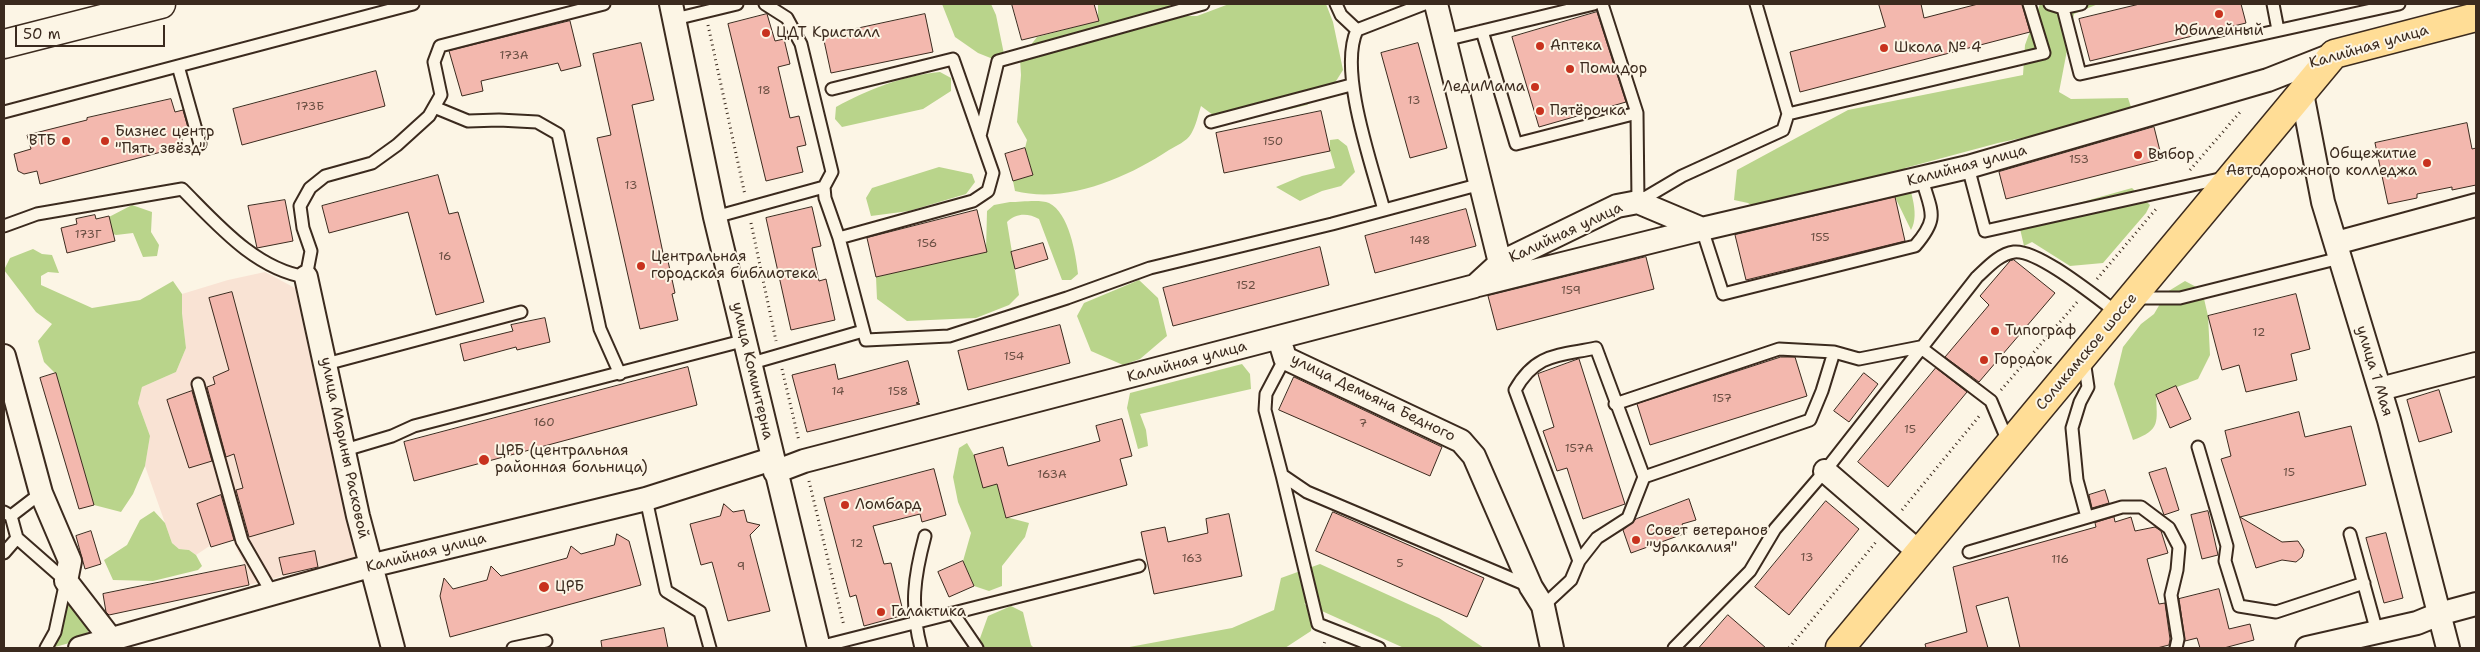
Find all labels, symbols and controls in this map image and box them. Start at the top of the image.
marker: Юбилейный [2213,8,2225,20]
scale bar [18,15,168,47]
street label: Калийная улица [2307,21,2431,73]
place label: Юбилейный [2174,22,2264,40]
text: 50 m [23,24,61,44]
place label: ЦДТ Кристалл [776,24,880,42]
marker: ЦДТ Кристалл [760,27,772,39]
place label: Аптека [1550,37,1602,55]
place label: Школа № 4 [1894,39,1981,57]
marker: Аптека [1534,40,1546,52]
marker: Школа № 4 [1878,42,1890,54]
house number: 173А [499,49,529,63]
place label: Помидор [1580,60,1647,78]
marker: Помидор [1564,63,1576,75]
place label: ЛедиМама [1443,78,1525,96]
marker: ЛедиМама [1529,81,1541,93]
house number: 18 [757,84,771,98]
house number: 13 [1408,94,1420,108]
house number: 173Б [296,100,324,114]
place label: Пятёрочка [1550,102,1626,120]
marker: Пятёрочка [1534,105,1546,117]
place label: Бизнес центр "Пять звёзд" [115,123,214,158]
place label: ВТБ [29,132,56,150]
marker: ВТБ [60,135,72,147]
marker: Бизнес центр "Пять звёзд" [99,135,111,147]
house number: 150 [1263,135,1283,149]
street label: Калийная улица [1905,141,2029,191]
place label: Общежитие Автодорожного колледжа [2226,145,2417,180]
place label: Выбор [2148,146,2194,164]
marker: Выбор [2132,149,2144,161]
house number: 153 [2069,153,2089,167]
marker: Общежитие Автодорожного колледжа [2421,157,2433,169]
house number: 13 [625,179,637,193]
street label: Калийная улица [1506,199,1626,267]
house number: 173Г [75,228,101,242]
house number: 155 [1810,231,1830,245]
house number: 148 [1410,234,1430,248]
house number: 156 [917,237,937,251]
place label: Центральная городская библиотека [651,248,817,283]
house number: 16 [438,250,452,264]
marker: Центральная городская библиотека [635,260,647,272]
house number: 152 [1236,279,1256,293]
house number: 159 [1561,284,1581,298]
street label: Соликамское шоссе [2033,290,2141,414]
street label: улица Коминтерна [727,300,777,442]
place label: Типограф [2005,322,2076,340]
street label: улица 1 Мая [2352,323,2396,419]
marker: Типограф [1989,325,2001,337]
house number: 12 [2253,326,2265,340]
street label: Калийная улица [1125,337,1249,387]
house number: 154 [1004,350,1024,364]
street label: улица Демьяна Бедного [1288,350,1458,446]
place label: Городок [1994,351,2052,369]
marker: Городок [1978,354,1990,366]
street label: улица Марины Расковой [316,356,372,540]
house number: 14 [832,385,844,399]
house number: 158 [888,385,908,399]
house number: 157 [1712,392,1732,406]
house number: 160 [533,416,555,430]
house number: 7 [1359,417,1367,431]
house number: 15 [1904,423,1916,437]
place label: ЦРБ (центральная районная больница) [495,442,648,477]
house number: 157А [1565,442,1593,456]
marker: ЦРБ (центральная районная больница) [477,453,491,467]
house number: 15 [2283,466,2295,480]
house number: 163А [1037,468,1067,482]
place label: Ломбард [855,496,922,514]
marker: Ломбард [839,499,851,511]
place label: Совет ветеранов "Уралкалия" [1646,522,1768,557]
street label: Калийная улица [364,529,488,577]
marker: Совет ветеранов "Уралкалия" [1630,534,1642,546]
house number: 12 [851,537,863,551]
house number: 13 [1801,551,1813,565]
house number: 163 [1182,552,1202,566]
house number: 116 [2051,553,2069,567]
house number: 5 [1396,557,1404,571]
house number: 9 [737,560,745,574]
place label: ЦРБ [555,578,584,596]
marker: ЦРБ [537,580,551,594]
place label: Галактика [891,603,966,621]
marker: Галактика [875,606,887,618]

